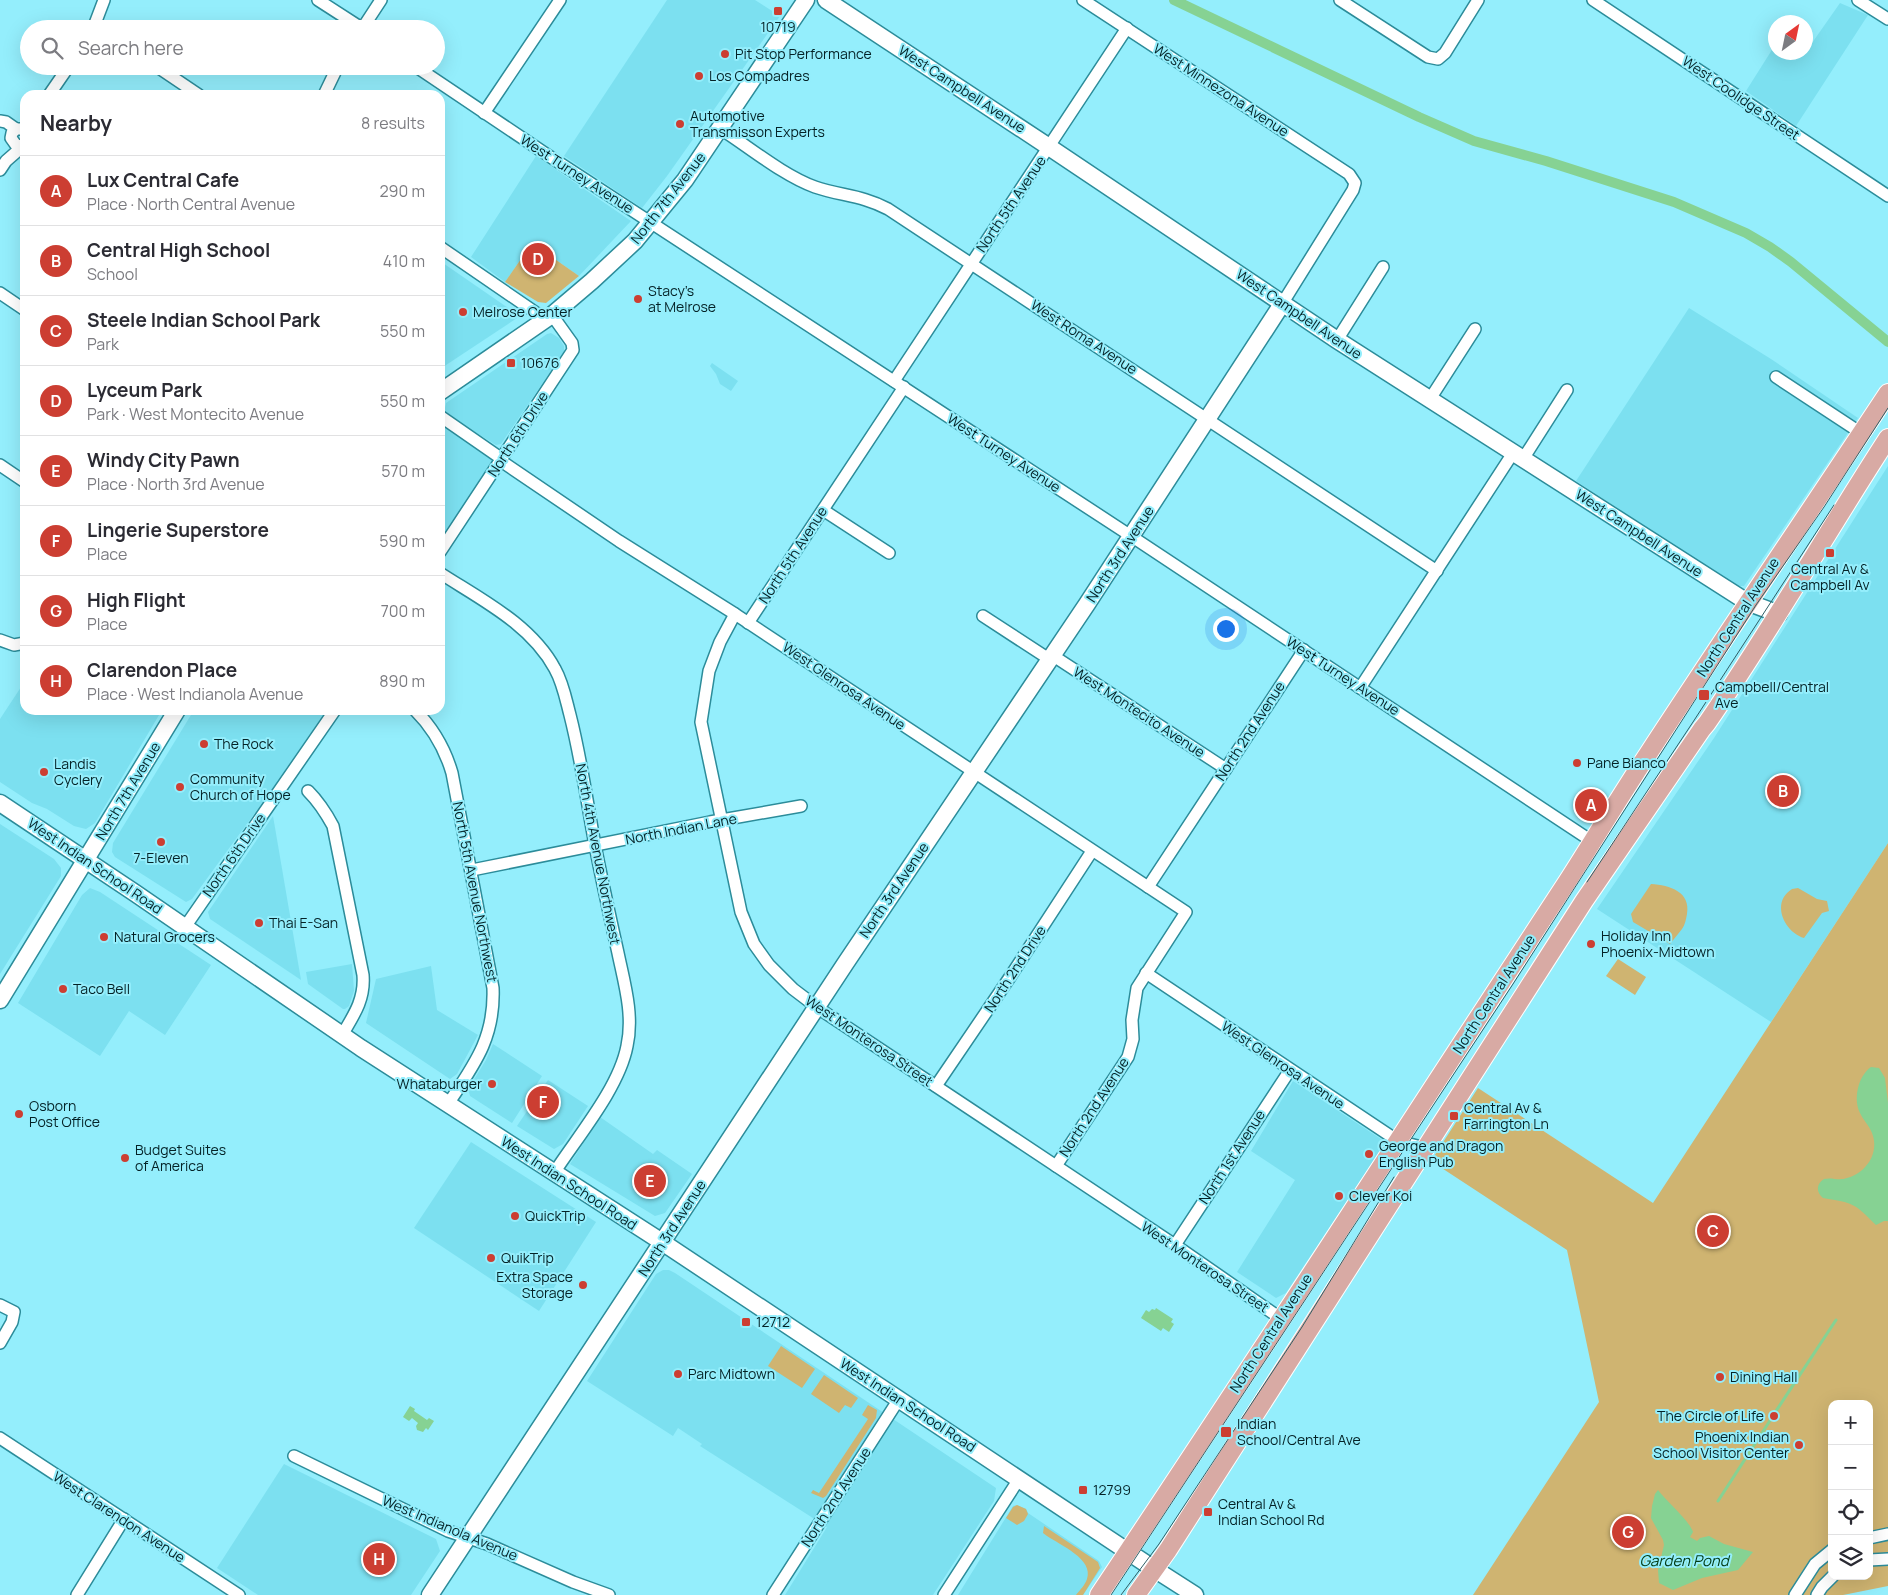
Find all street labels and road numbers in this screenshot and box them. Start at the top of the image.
street label: West Minnezona Avenue [1150,39,1293,141]
street label: West Campbell Avenue [895,40,1029,137]
street label: West Coolidge Street [1679,51,1804,144]
street label: West Turney Avenue [517,130,638,217]
street label: North 7th Avenue [626,148,709,247]
street label: North 5th Avenue [971,152,1050,256]
street label: West Campbell Avenue [1233,264,1366,363]
street label: West Roma Avenue [1027,295,1141,378]
street label: North 6th Drive [483,388,552,480]
street label: West Turney Avenue [944,409,1065,496]
street label: West Campbell Avenue [1572,484,1706,581]
street label: North 5th Avenue [754,502,831,607]
street label: North 3rd Avenue [1081,502,1158,606]
street label: North Central Avenue [1692,554,1783,680]
street label: West Turney Avenue [1283,632,1404,719]
street label: West Glenrosa Avenue [779,637,910,734]
street label: West Montecito Avenue [1070,662,1209,761]
street label: North 2nd Avenue [1210,677,1289,784]
street label: North 7th Avenue [91,738,164,843]
street label: North 4th Avenue Northwest [572,762,625,946]
street label: North 5th Avenue Northwest [449,800,502,984]
street label: North Indian Lane [624,808,738,849]
street label: North 6th Drive [198,809,269,900]
street label: West Indian School Road [24,813,166,918]
street label: North 3rd Avenue [855,838,933,941]
street label: North 2nd Drive [979,922,1050,1016]
street label: North Central Avenue [1448,931,1539,1057]
street label: West Monterosa Street [802,991,937,1091]
street label: West Glenrosa Avenue [1218,1016,1349,1113]
street label: North 2nd Avenue [1054,1053,1133,1160]
street label: North 1st Avenue [1194,1106,1269,1208]
street label: West Indian School Road [498,1131,641,1234]
street label: North 3rd Avenue [633,1176,710,1280]
street label: West Monterosa Street [1138,1217,1273,1317]
street label: North Central Avenue [1225,1270,1316,1396]
street label: West Indian School Road [837,1353,980,1456]
street label: North 2nd Avenue [796,1443,875,1550]
street label: West Clarendon Avenue [50,1467,189,1566]
street label: West Indianola Avenue [380,1490,521,1565]

